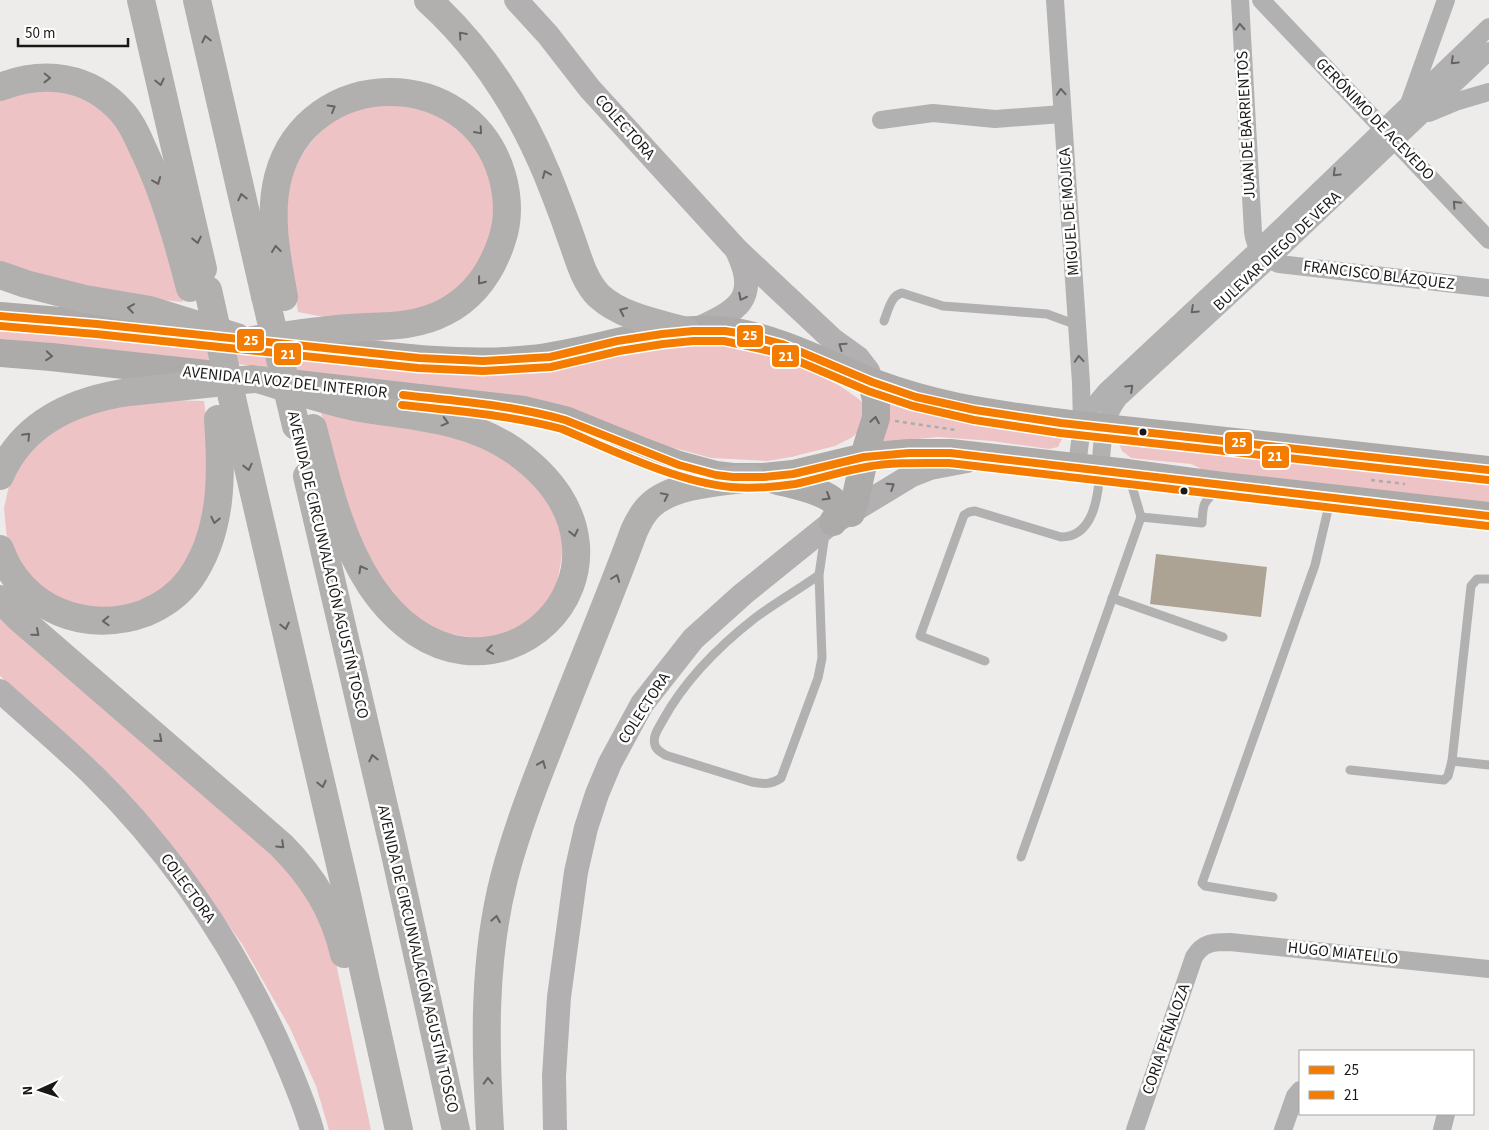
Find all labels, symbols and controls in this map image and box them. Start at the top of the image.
scale bar [18,15,128,47]
text: 50 m [25,23,55,44]
one-way arrow [1235,23,1246,31]
one-way arrow [459,32,468,41]
one-way arrow [201,34,212,43]
street label: JUAN DE BARRIENTOS [1231,50,1261,200]
street label: GERÓNIMO DE ACEVEDO [1311,53,1439,185]
one-way arrow [1451,55,1460,64]
one-way arrow [44,72,52,83]
one-way arrow [154,77,165,86]
one-way arrow [1055,88,1066,96]
street label: COLECTORA [590,90,660,165]
one-way arrow [326,104,335,114]
one-way arrow [474,126,483,135]
street label: MIGUEL DE MOJICA [1054,147,1084,277]
one-way arrow [1333,167,1342,176]
one-way arrow [542,170,553,179]
one-way arrow [151,176,161,185]
street label: BULEVAR DIEGO DE VERA [1208,186,1346,316]
one-way arrow [237,192,248,201]
one-way arrow [1453,201,1462,210]
one-way arrow [191,235,202,244]
one-way arrow [271,245,282,253]
street label: FRANCISCO BLÁZQUEZ [1302,255,1456,295]
one-way arrow [479,275,487,284]
one-way arrow [738,291,748,300]
one-way arrow [127,303,136,313]
one-way arrow [1190,304,1199,313]
one-way arrow [619,306,628,317]
line badge: 25 [736,324,764,348]
text: 25 [743,326,757,346]
line badge: 25 [236,328,265,352]
text: 25 [244,331,258,351]
line badge: 21 [273,342,302,366]
one-way arrow [838,343,848,352]
line badge: 21 [771,344,800,368]
text: 21 [281,345,295,365]
text: 21 [779,347,793,367]
one-way arrow [45,351,53,362]
one-way arrow [1074,354,1085,362]
street label: AVENIDA LA VOZ DEL INTERIOR [182,360,388,404]
one-way arrow [1125,385,1134,394]
street label: AVENIDA DE CIRCUNVALACIÓN AGUSTÍN TOSCO [282,409,374,721]
one-way arrow [440,416,448,426]
one-way arrow [869,416,879,425]
unlabelled marker [1138,427,1148,437]
line badge: 25 [1224,431,1253,455]
one-way arrow [21,432,30,441]
text: 25 [1232,433,1246,453]
line badge: 21 [1261,445,1290,469]
text: 21 [1268,447,1282,467]
one-way arrow [242,463,253,472]
one-way arrow [886,483,895,492]
unlabelled marker [1179,486,1189,496]
one-way arrow [821,491,830,501]
one-way arrow [660,492,669,502]
one-way arrow [210,515,221,524]
one-way arrow [569,528,579,537]
one-way arrow [358,565,368,574]
one-way arrow [610,575,620,583]
one-way arrow [101,616,109,626]
one-way arrow [279,621,290,630]
one-way arrow [30,627,39,636]
one-way arrow [486,644,494,655]
street label: COLECTORA [613,668,675,748]
one-way arrow [153,733,162,742]
one-way arrow [368,753,379,762]
one-way arrow [536,760,547,769]
one-way arrow [316,780,327,788]
street label: AVENIDA DE CIRCUNVALACIÓN AGUSTÍN TOSCO [372,803,464,1115]
one-way arrow [276,839,285,848]
street label: COLECTORA [155,849,221,927]
one-way arrow [490,915,500,924]
street label: HUGO MIATELLO [1287,936,1399,970]
street label: CORIA PEÑALOZA [1137,980,1195,1097]
legend [1299,1050,1474,1115]
text: 25 [1344,1060,1359,1081]
north arrow [15,1065,65,1115]
one-way arrow [482,1077,493,1085]
text: N [18,1085,38,1096]
text: 21 [1344,1085,1359,1106]

